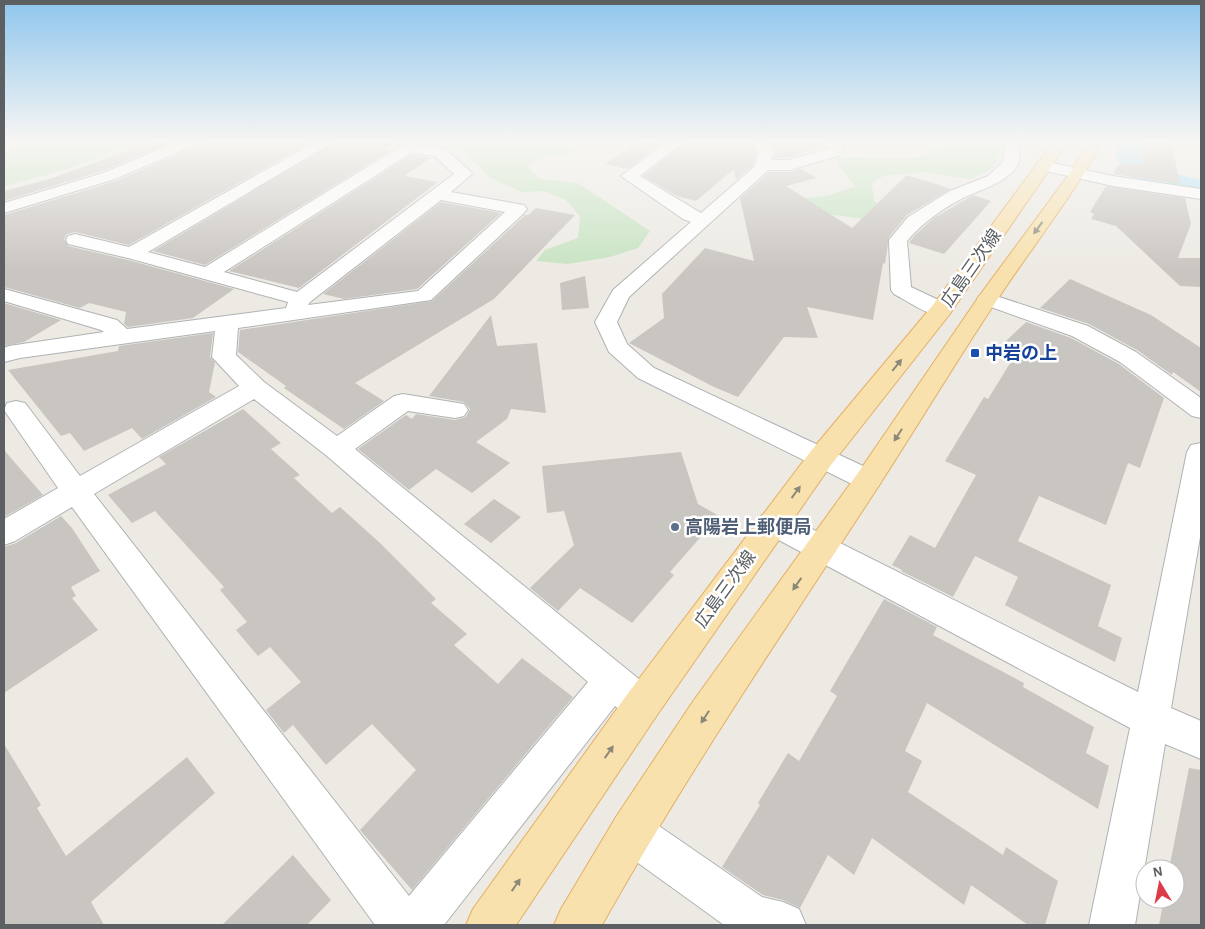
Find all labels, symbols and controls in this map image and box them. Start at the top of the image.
one-way arrow [1033,221,1043,235]
street label: 広島三次線 [937,225,1005,311]
place label: 中岩の上 [985,344,1057,363]
marker: 中岩の上 [969,347,981,359]
one-way arrow [891,358,902,371]
one-way arrow [893,428,903,441]
one-way arrow [791,485,801,499]
place label: 高陽岩上郵便局 [685,517,811,537]
marker: 高陽岩上郵便局 [669,521,681,533]
street label: 広島三次線 [690,547,760,631]
one-way arrow [792,577,802,590]
one-way arrow [700,711,709,724]
one-way arrow [604,745,614,759]
north arrow [1135,859,1185,909]
text: N [1152,864,1164,880]
one-way arrow [511,878,521,892]

